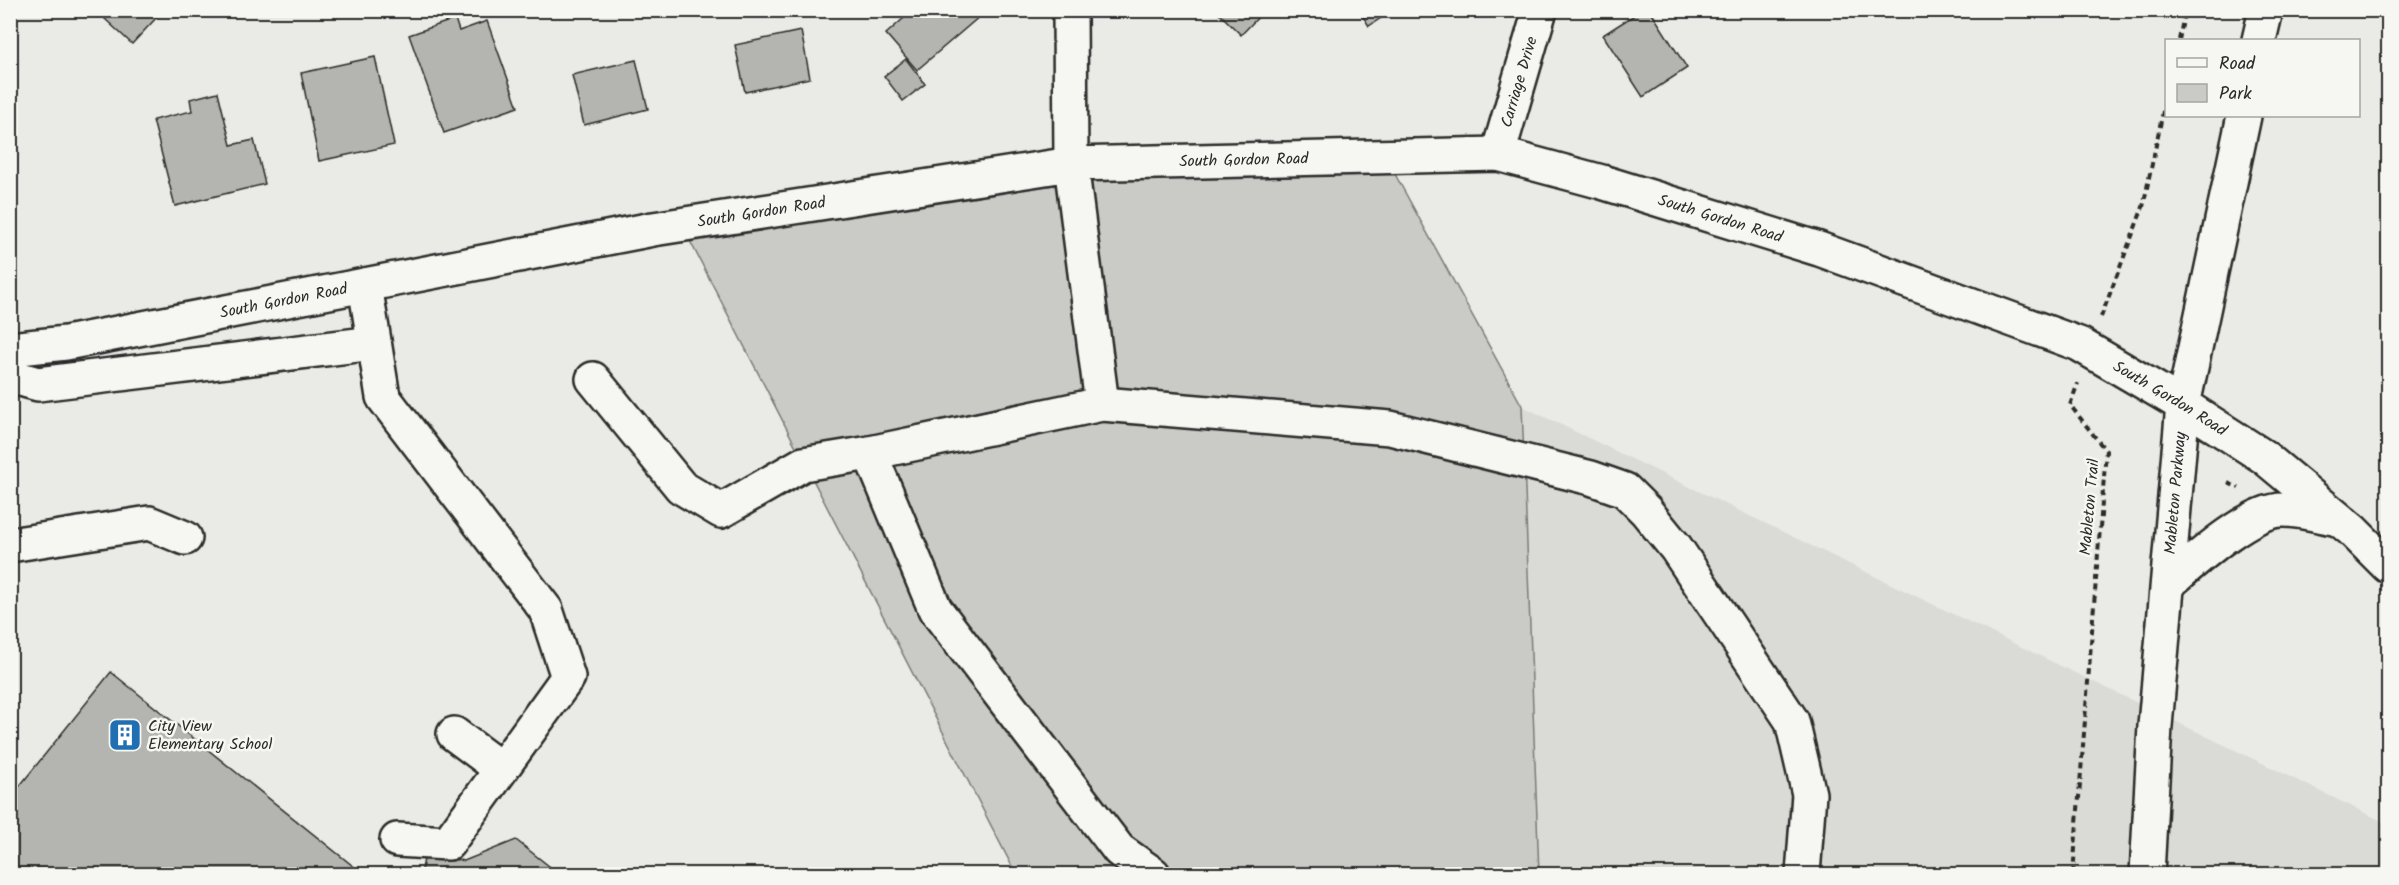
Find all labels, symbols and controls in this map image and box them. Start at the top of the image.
street label: Carriage Drive [1494,34,1544,130]
legend [2165,39,2360,117]
text: Road [2219,50,2256,79]
text: Park [2219,80,2252,109]
street label: South Gordon Road [1179,146,1310,174]
street label: South Gordon Road [1655,188,1787,250]
street label: South Gordon Road [696,190,828,234]
street label: South Gordon Road [218,276,350,325]
street label: South Gordon Road [2108,354,2233,443]
street label: Mableton Parkway [2158,430,2193,555]
street label: Mableton Trail [2073,457,2107,556]
place label: City View Elementary School [148,714,273,757]
building icon: City View Elementary School [107,717,143,753]

